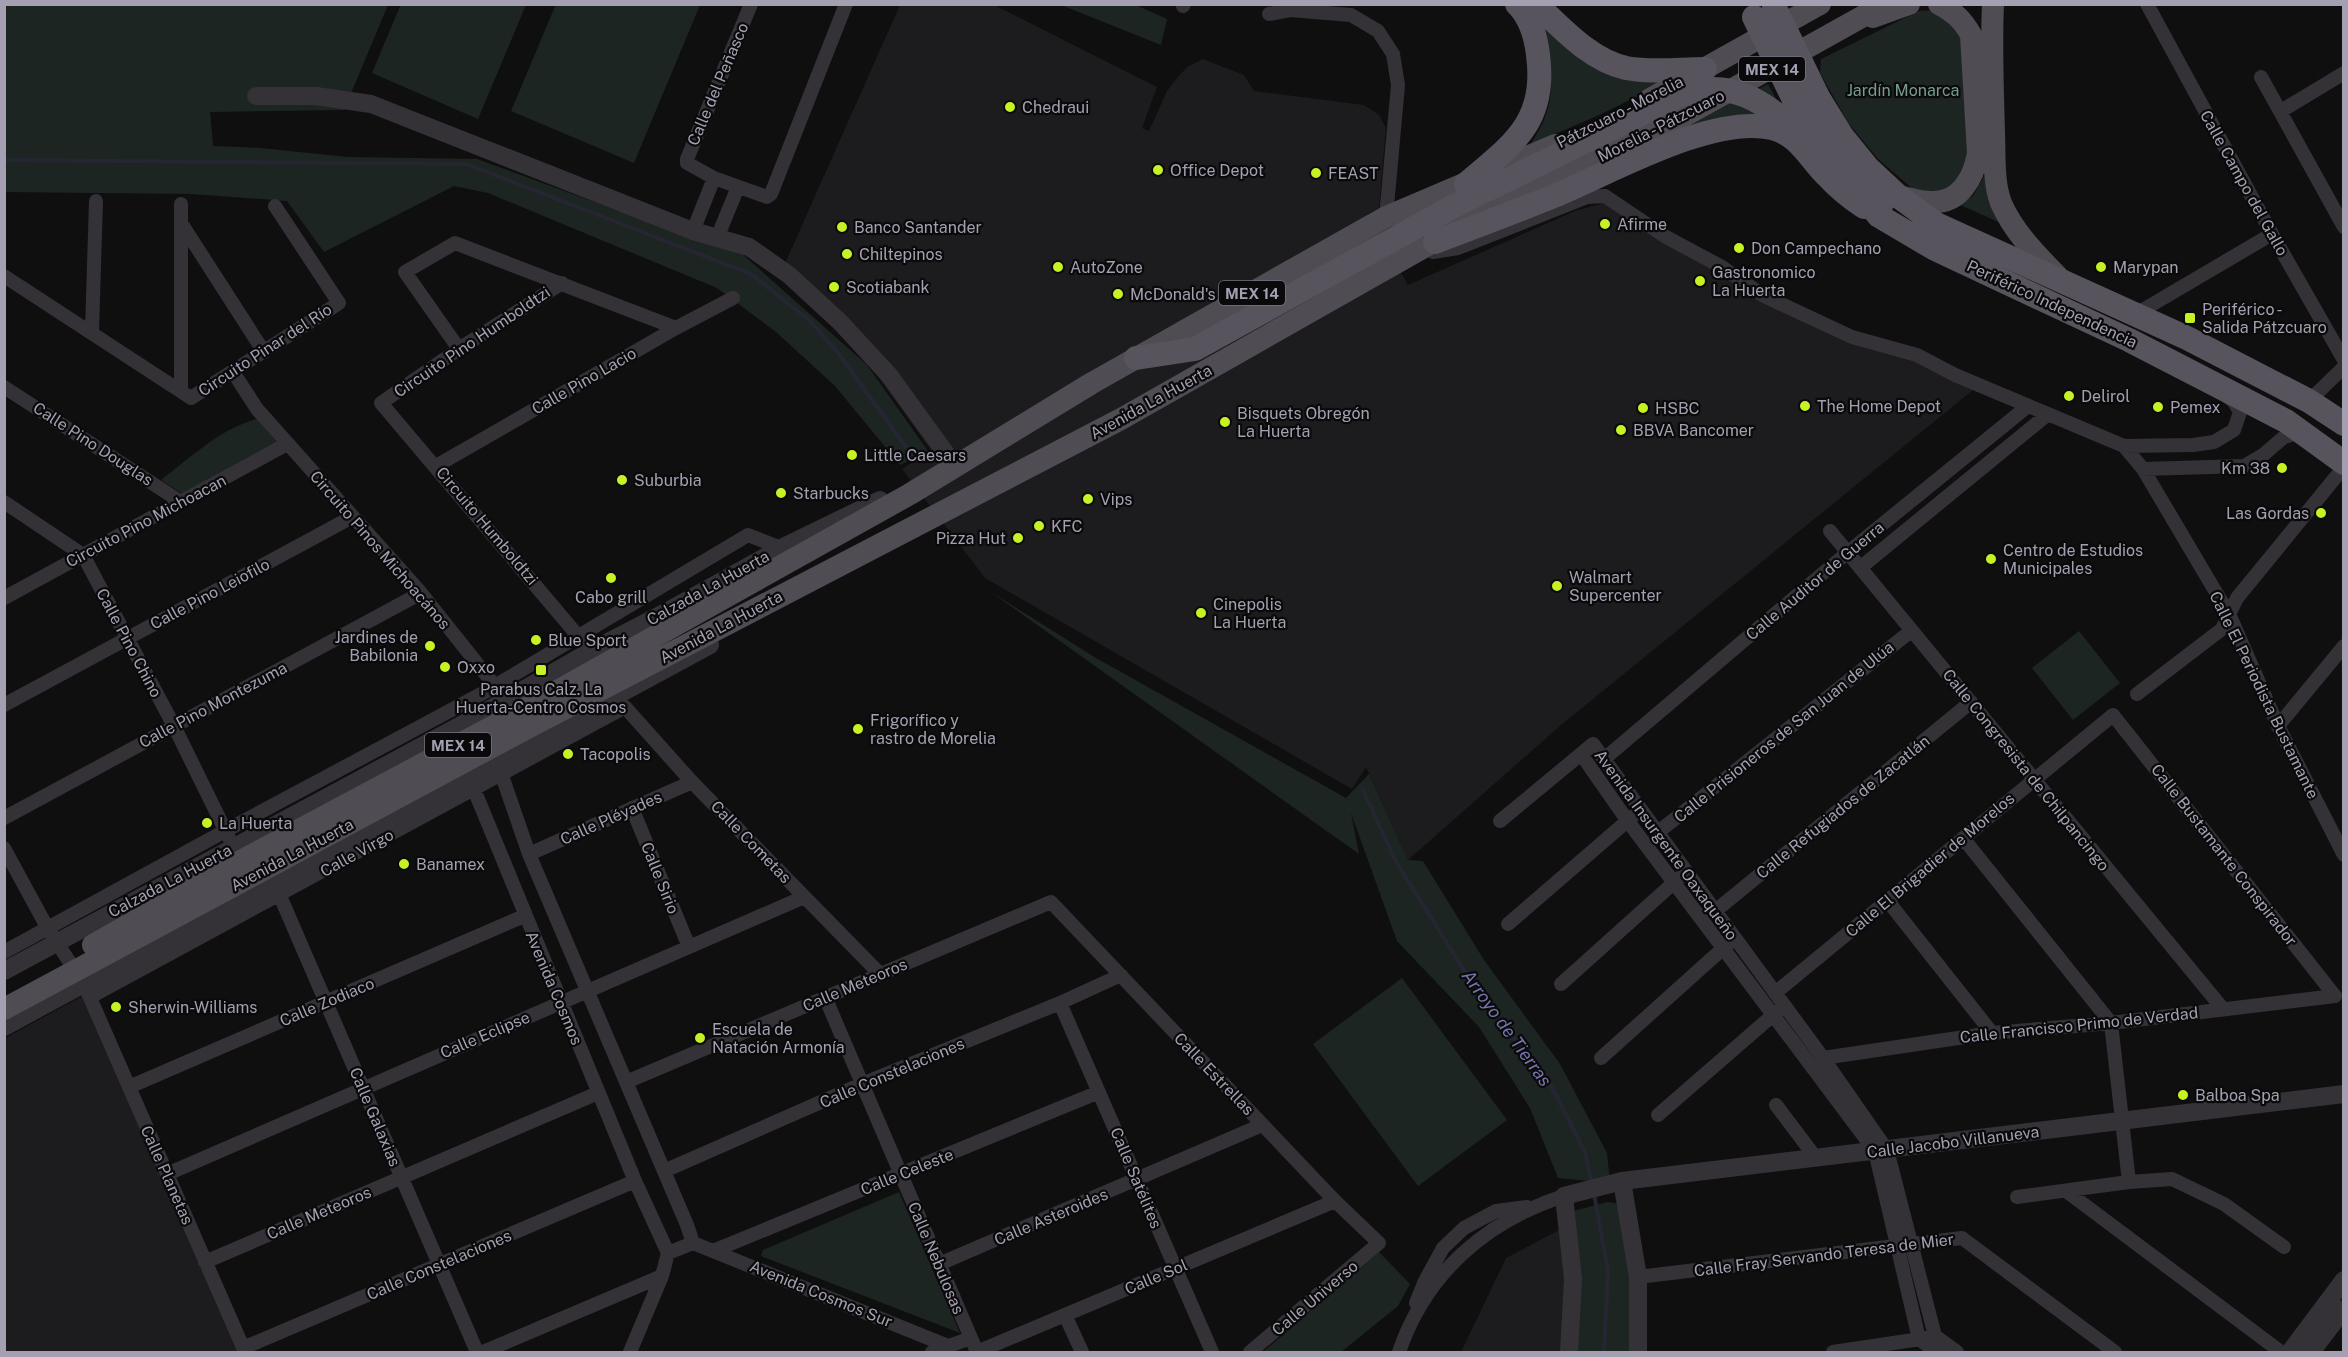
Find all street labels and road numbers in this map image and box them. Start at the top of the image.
street label: Calle del Peñasco [684,20,752,148]
road number: MEX 14 [1739,57,1805,81]
street label: Pátzcuaro - Morelia [1554,72,1686,152]
street label: Morelia - Pátzcuaro [1594,86,1728,166]
street label: Calle Campo del Gallo [2196,107,2292,259]
street label: Periférico Independencia [1964,256,2140,352]
road number: MEX 14 [1219,281,1285,305]
street label: Circuito Pino Humboldtzi [390,283,554,401]
street label: Circuito Pinar del Río [195,300,335,400]
street label: Calle Pino Lacio [528,343,640,419]
street label: Avenida La Huerta [1087,361,1215,443]
street label: Calle Pino Douglas [30,398,156,490]
street label: Circuito Humboldtzi [432,463,542,589]
street label: Circuito Pinos Michoacános [306,467,454,633]
street label: Circuito Pino Michoacan [63,471,229,571]
street label: Calle Auditor de Guerra [1742,518,1888,644]
street label: Calzada La Huerta [643,546,773,630]
street label: Calle Pino Leiofilo [147,555,273,633]
street label: Calle Pino Chino [92,585,166,701]
street label: Avenida La Huerta [656,587,786,667]
street label: Calle El Periodista Bustamante [2205,588,2323,802]
street label: Calle Prisioneros de San Juan de Ulúa [1670,637,1898,827]
street label: Calle Pino Montezuma [136,658,290,752]
street label: Calle Congresista de Chilpancingo [1939,665,2113,875]
street label: Calle Refugiados de Zacatlán [1753,731,1933,883]
road number: MEX 14 [425,733,491,757]
street label: Avenida Insurgente Oaxaqueño [1591,746,1741,944]
street label: Calle Bustamante Conspirador [2147,760,2301,950]
street label: Calle Pléyades [557,787,665,849]
street label: Calle El Brigadier de Morelos [1842,789,2018,941]
street label: Calle Cometas [707,797,795,887]
street label: Avenida La Huerta [227,815,357,895]
street label: Calle Virgo [317,825,397,881]
street label: Calle Sirio [637,839,683,917]
street label: Calzada La Huerta [105,840,235,922]
street label: Avenida Cosmos [521,928,587,1048]
street label: Calle Meteoros [800,954,910,1016]
street label: Calle Zodiaco [277,974,377,1030]
street label: Calle Francisco Primo de Verdad [1959,1003,2199,1047]
street label: Calle Eclipse [437,1008,533,1062]
street label: Calle Estrellas [1170,1029,1258,1119]
street label: Calle Constelaciones [817,1034,967,1112]
street label: Calle Galaxias [346,1065,404,1169]
street label: Calle Jacobo Villanueva [1866,1122,2040,1162]
street label: Calle Planetas [137,1123,197,1227]
street label: Calle Satélites [1106,1125,1166,1231]
street label: Calle Celeste [858,1145,956,1199]
street label: Calle Meteoros [264,1182,374,1244]
street label: Calle Asteroides [991,1185,1111,1249]
street label: Calle Nebulosas [904,1199,968,1317]
street label: Calle Constelaciones [364,1226,514,1304]
street label: Calle Fray Servando Teresa de Mier [1693,1230,1955,1280]
street label: Calle Sol [1122,1255,1190,1299]
street label: Avenida Cosmos Sur [747,1257,895,1331]
street label: Calle Universo [1268,1257,1362,1339]

